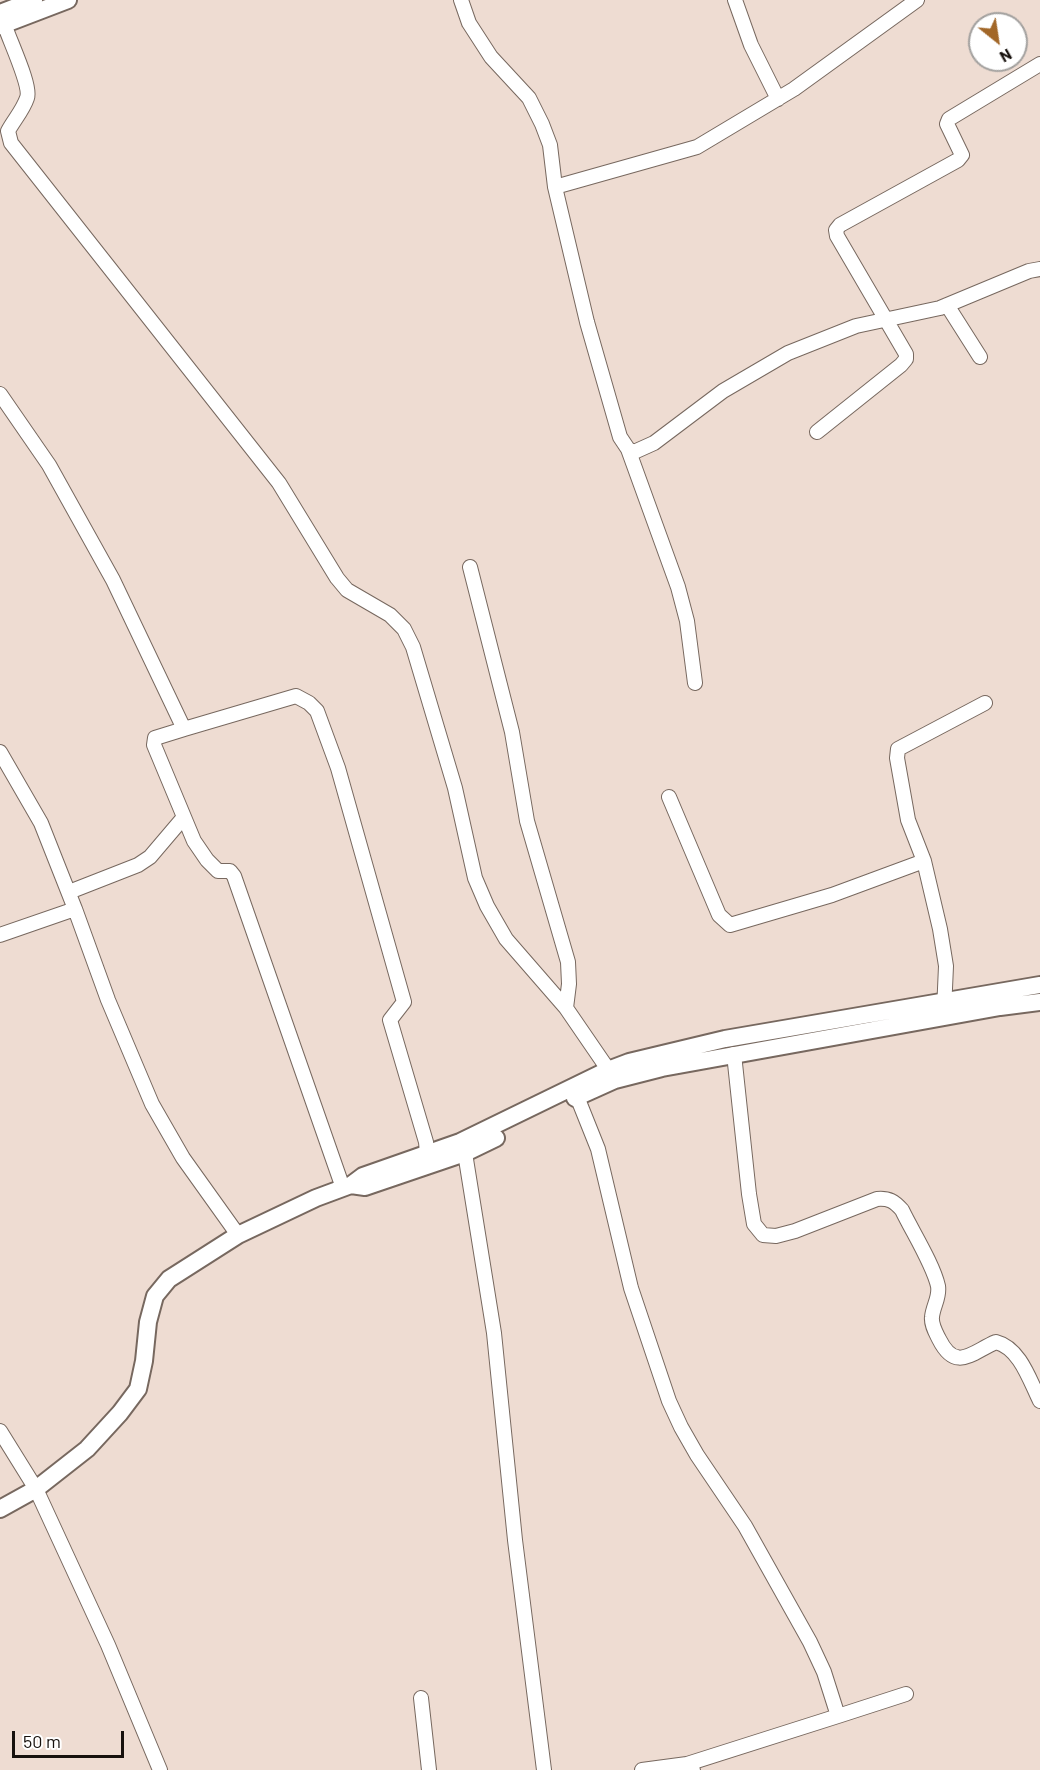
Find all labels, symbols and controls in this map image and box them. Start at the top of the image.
north arrow [968,12,1028,72]
text: N [997,45,1016,67]
scale bar [15,1719,128,1757]
text: 50 m [23,1730,61,1752]

